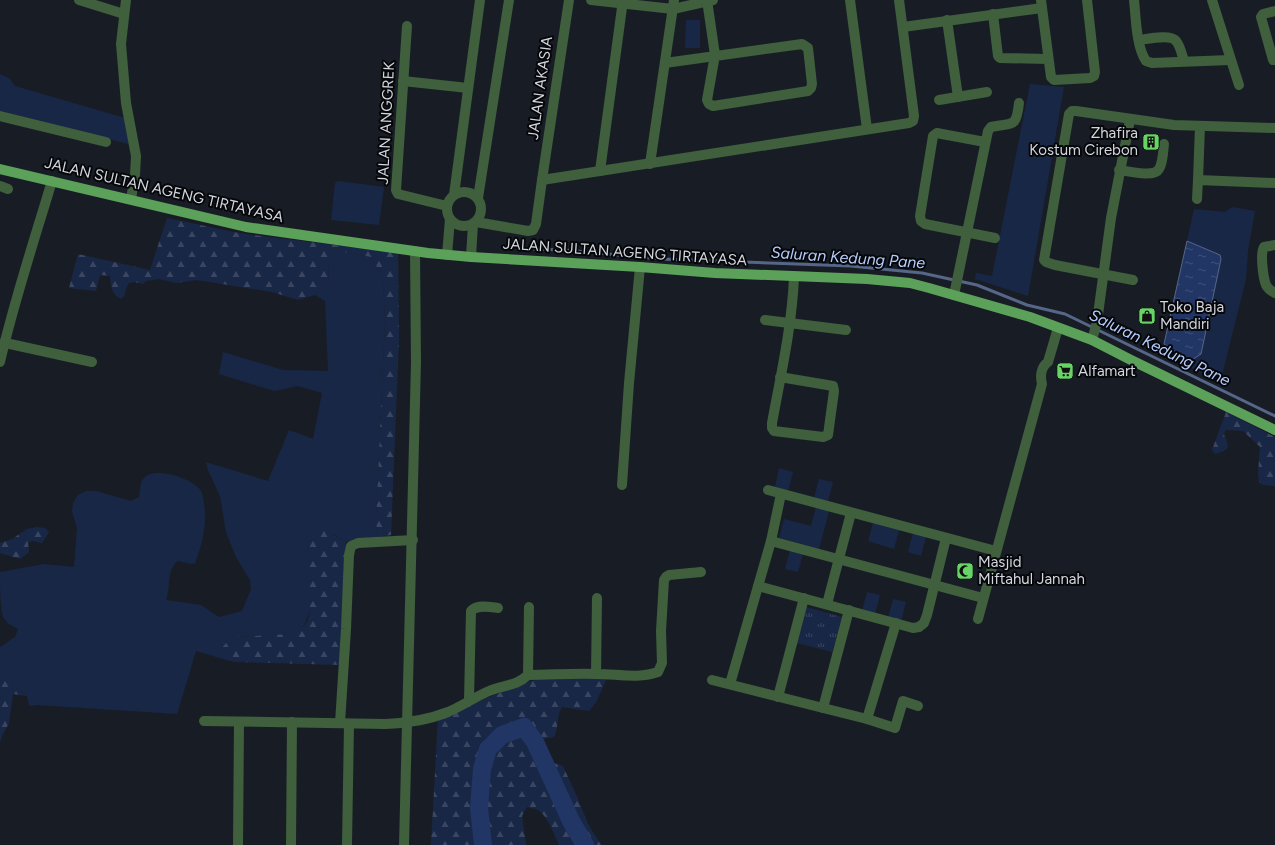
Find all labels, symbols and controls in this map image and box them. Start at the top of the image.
street label: JALAN AKASIA [524,35,556,141]
street label: JALAN ANGGREK [374,60,398,185]
place label: Zhafira Kostum Cirebon [1029,124,1138,159]
building icon: Zhafira Kostum Cirebon [1141,132,1161,152]
street label: JALAN SULTAN AGENG TIRTAYASA [43,154,285,226]
street label: JALAN SULTAN AGENG TIRTAYASA [502,234,748,270]
water label: Saluran Kedung Pane [770,243,926,272]
place label: Toko Baja Mandiri [1160,298,1224,333]
water label: Saluran Kedung Pane [1086,305,1234,390]
shop icon: Toko Baja Mandiri [1137,306,1157,326]
supermarket icon: Alfamart [1055,361,1075,381]
place label: Alfamart [1078,362,1136,380]
place label: Masjid Miftahul Jannah [978,553,1085,588]
mosque icon: Masjid Miftahul Jannah [955,561,975,581]

